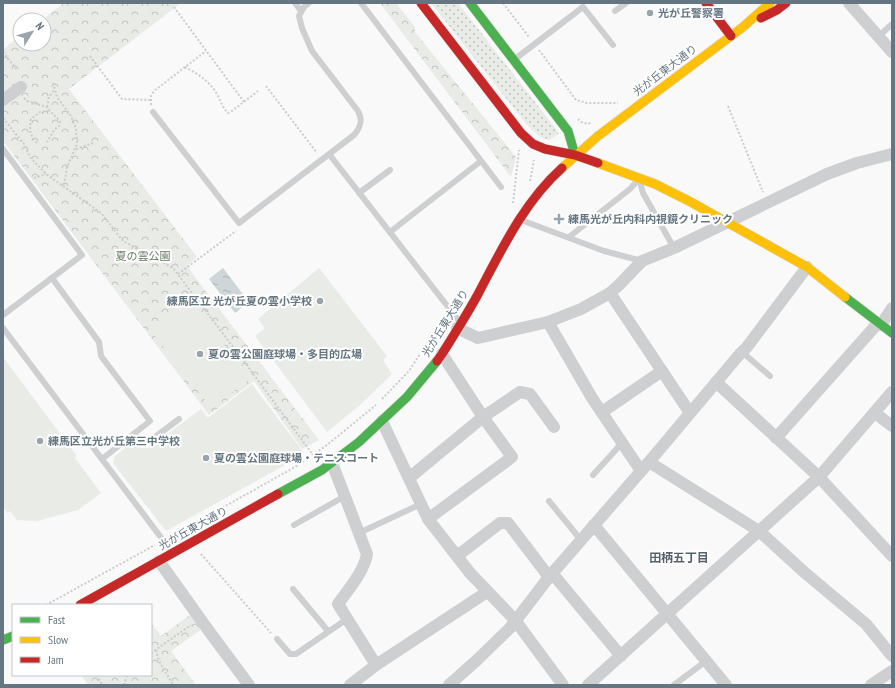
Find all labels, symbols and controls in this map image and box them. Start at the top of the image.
place label: 光が丘警察署 [658,6,724,20]
marker: 光が丘警察署 [645,8,655,18]
north arrow [12,12,52,52]
text: N [33,19,47,33]
street label: 光が丘東大通り [630,41,700,99]
place label: 練馬光が丘内科内視鏡クリニック [568,212,733,226]
marker: 練馬光が丘内科内視鏡クリニック [553,213,565,225]
park label: 夏の雲公園 [116,249,171,263]
street label: 光が丘東大通り [419,287,471,359]
place label: 練馬区立 光が丘夏の雲小学校 [167,294,312,308]
marker: 練馬区立 光が丘夏の雲小学校 [315,296,325,306]
place label: 夏の雲公園庭球場・多目的広場 [208,347,362,361]
marker: 夏の雲公園庭球場・多目的広場 [195,349,205,359]
place label: 練馬区立光が丘第三中学校 [48,434,180,448]
marker: 練馬区立光が丘第三中学校 [35,436,45,446]
place label: 夏の雲公園庭球場・テニスコート [214,451,379,465]
marker: 夏の雲公園庭球場・テニスコート [201,453,211,463]
street label: 光が丘東大通り [156,503,230,553]
district label: 田柄五丁目 [649,550,709,565]
legend [12,604,152,676]
text: Fast [48,612,66,627]
text: Slow [48,632,69,647]
text: Jam [47,652,64,667]

